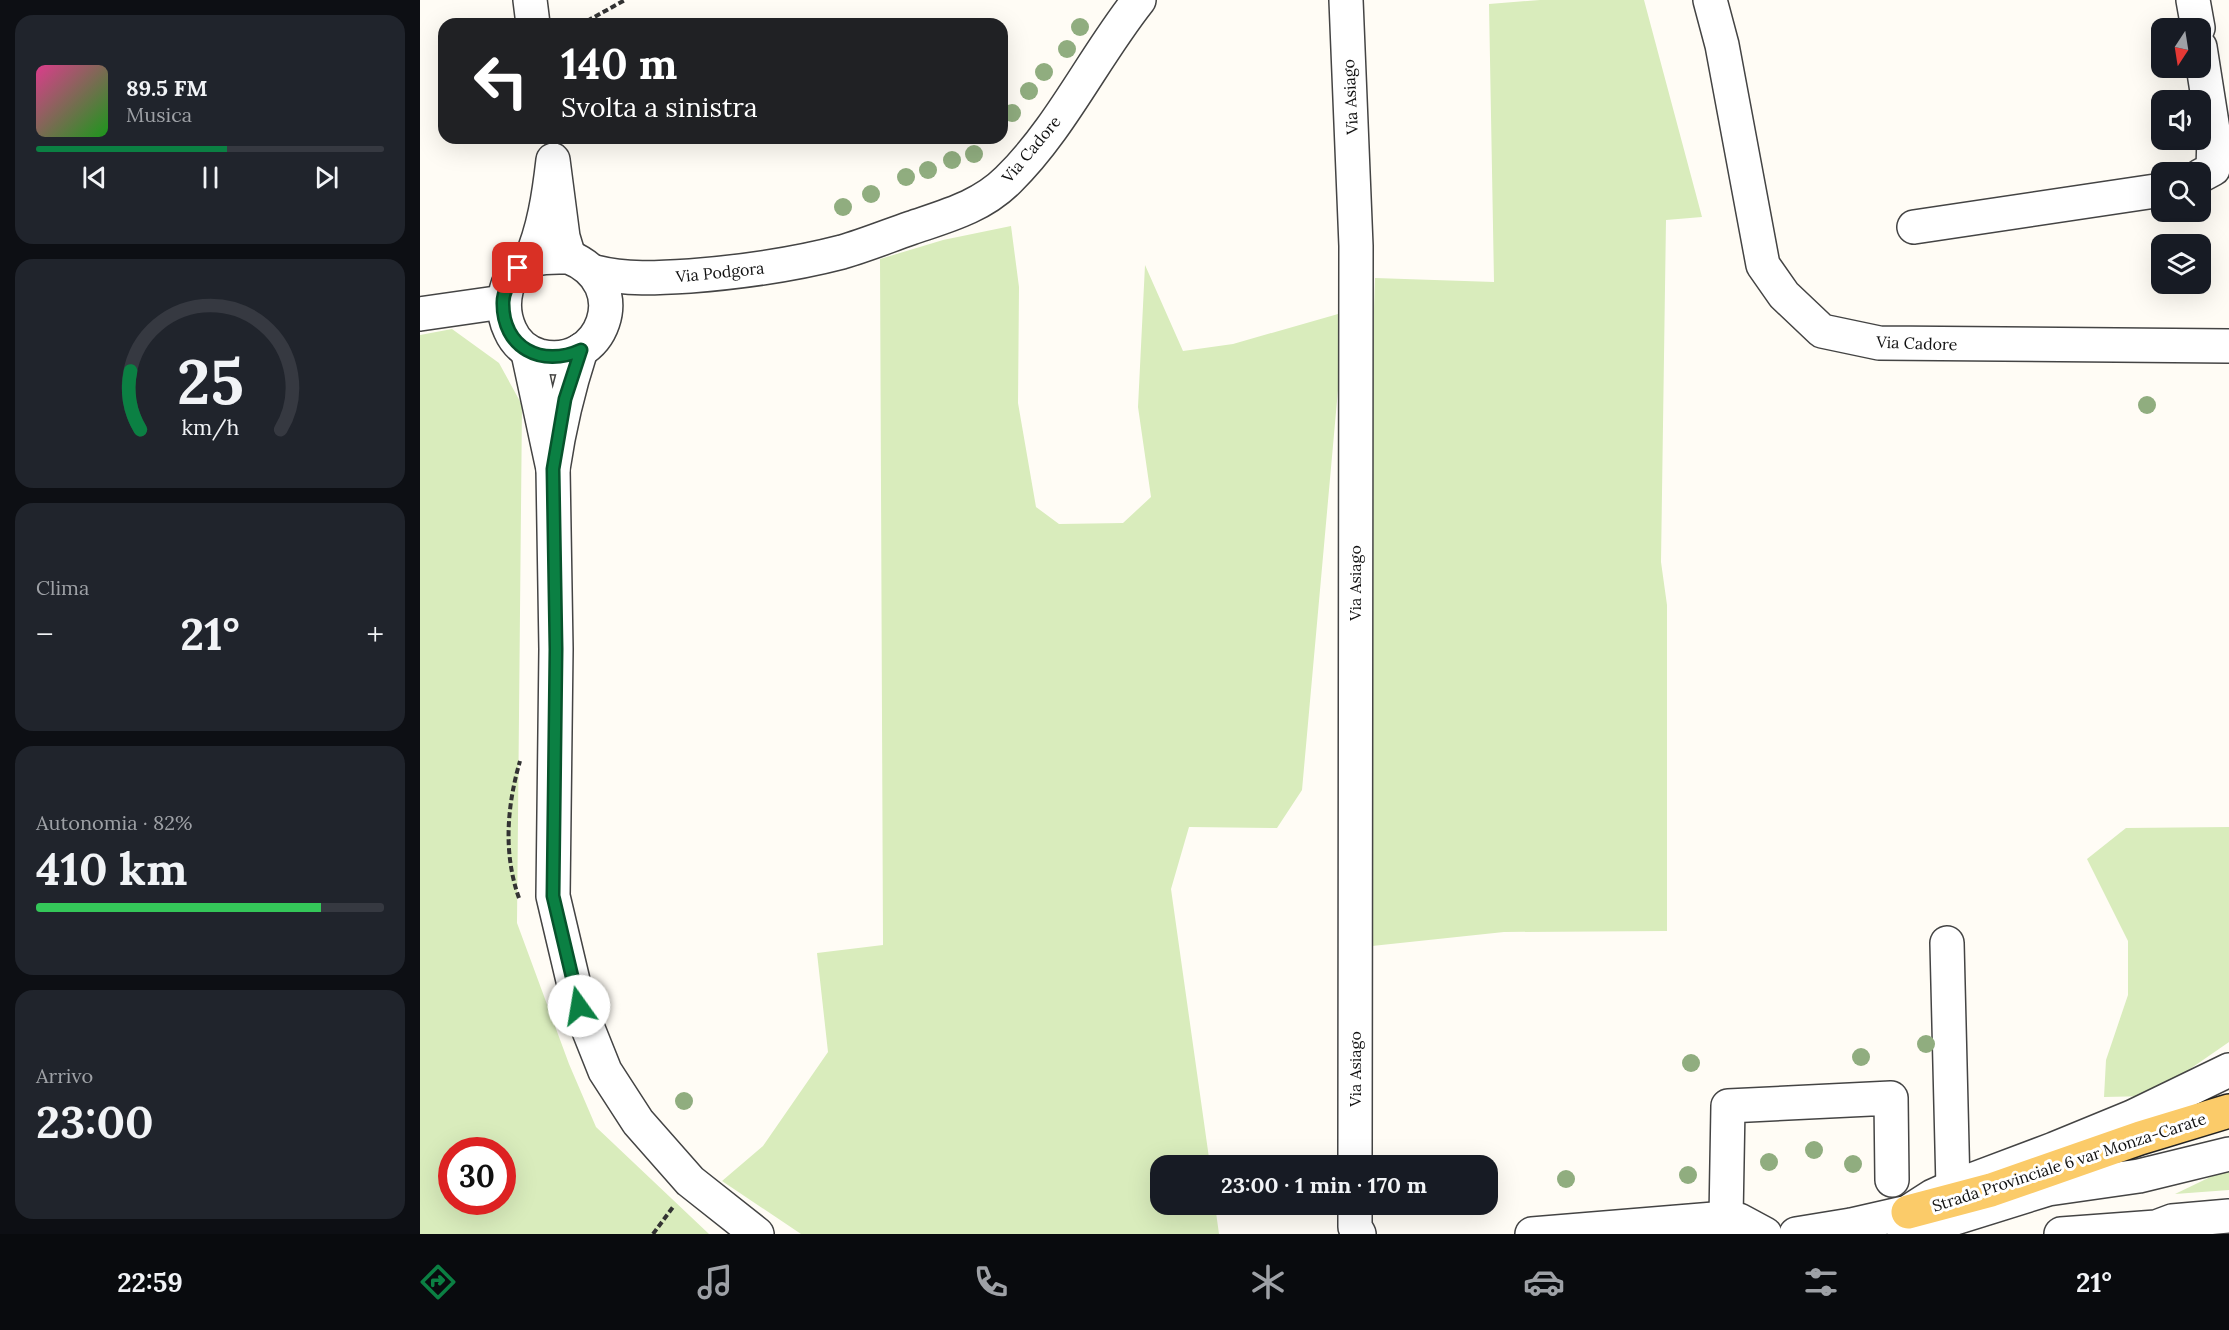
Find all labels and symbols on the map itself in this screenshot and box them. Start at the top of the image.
north arrow [2151,18,2211,78]
street label: Via Asiago [1338,59,1362,136]
street label: Via Cadore [997,111,1065,187]
pin [492,242,543,293]
street label: Via Podgora [674,257,765,287]
street label: Via Cadore [1875,332,1958,354]
street label: Via Asiago [1345,545,1365,622]
position arrow [547,974,611,1038]
street label: Via Asiago [1345,1031,1365,1108]
street label: Strada Provinciale 6 var Monza-Carate [1930,1108,2209,1216]
speed limit sign: 30 [438,1137,516,1215]

